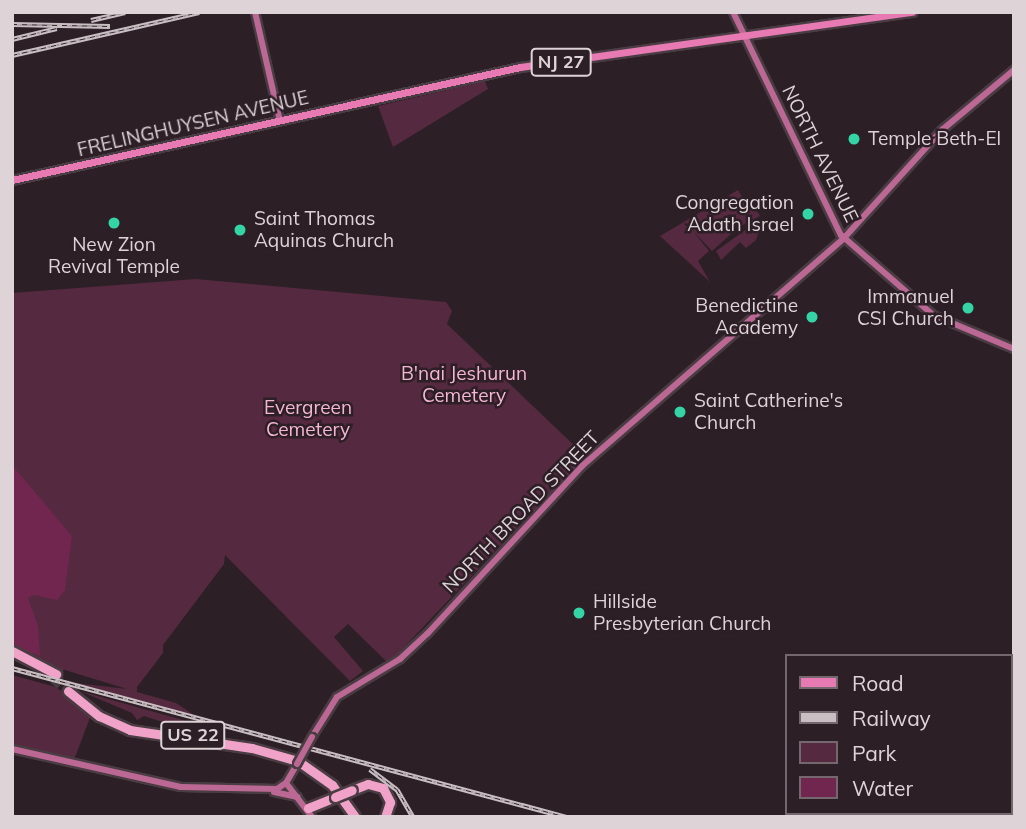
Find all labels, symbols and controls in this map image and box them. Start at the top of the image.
road number: NJ 27 [530,48,592,76]
street label: NORTH AVENUE [777,82,863,226]
street label: FRELINGHUYSEN AVENUE [75,86,311,162]
place label: Temple Beth-El [868,128,1001,150]
marker: Temple Beth-El [846,131,862,147]
place label: Congregation Adath Israel [675,192,794,236]
marker: Congregation Adath Israel [800,206,816,222]
place label: Saint Thomas Aquinas Church [254,208,394,252]
marker: New Zion Revival Temple [106,215,122,231]
marker: Saint Thomas Aquinas Church [232,222,248,238]
place label: New Zion Revival Temple [48,234,180,278]
place label: Immanuel CSI Church [857,286,954,330]
place label: Benedictine Academy [695,295,798,339]
marker: Immanuel CSI Church [960,300,976,316]
marker: Benedictine Academy [804,309,820,325]
park label: B'nai Jeshurun Cemetery [401,363,527,407]
place label: Saint Catherine's Church [694,390,843,434]
park label: Evergreen Cemetery [264,397,352,441]
marker: Saint Catherine's Church [672,404,688,420]
street label: NORTH BROAD STREET [438,426,604,598]
place label: Hillside Presbyterian Church [593,591,771,635]
marker: Hillside Presbyterian Church [571,605,587,621]
legend [785,654,1012,815]
text: Road [852,670,903,696]
text: Railway [852,705,931,731]
road number: US 22 [160,720,226,750]
text: Park [852,740,896,766]
text: Water [852,775,913,801]

